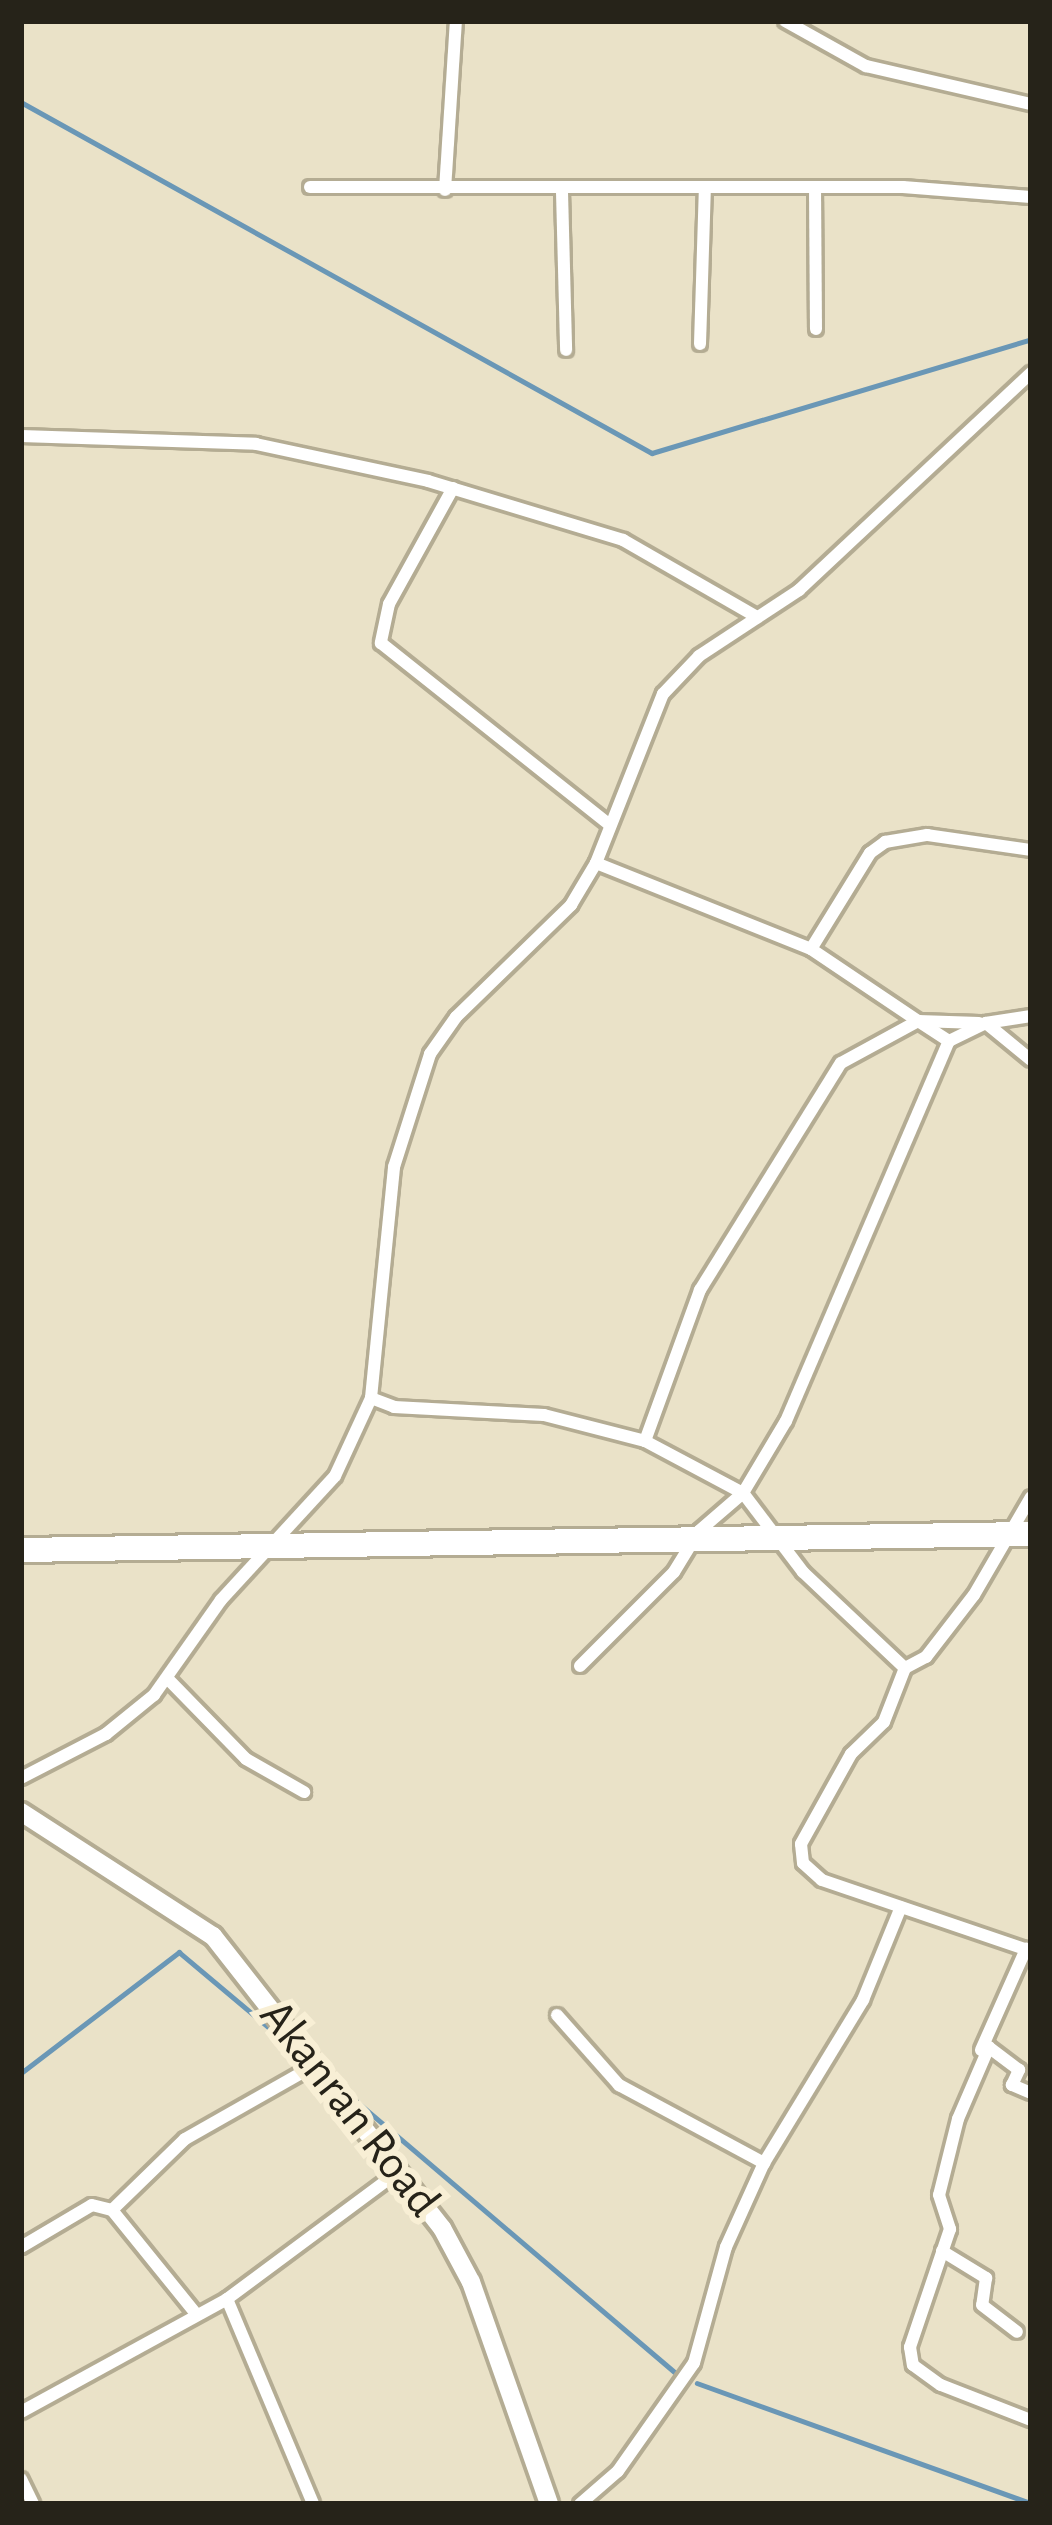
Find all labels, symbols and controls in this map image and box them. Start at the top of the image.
street label: Akanran Road [246,1989,452,2229]

